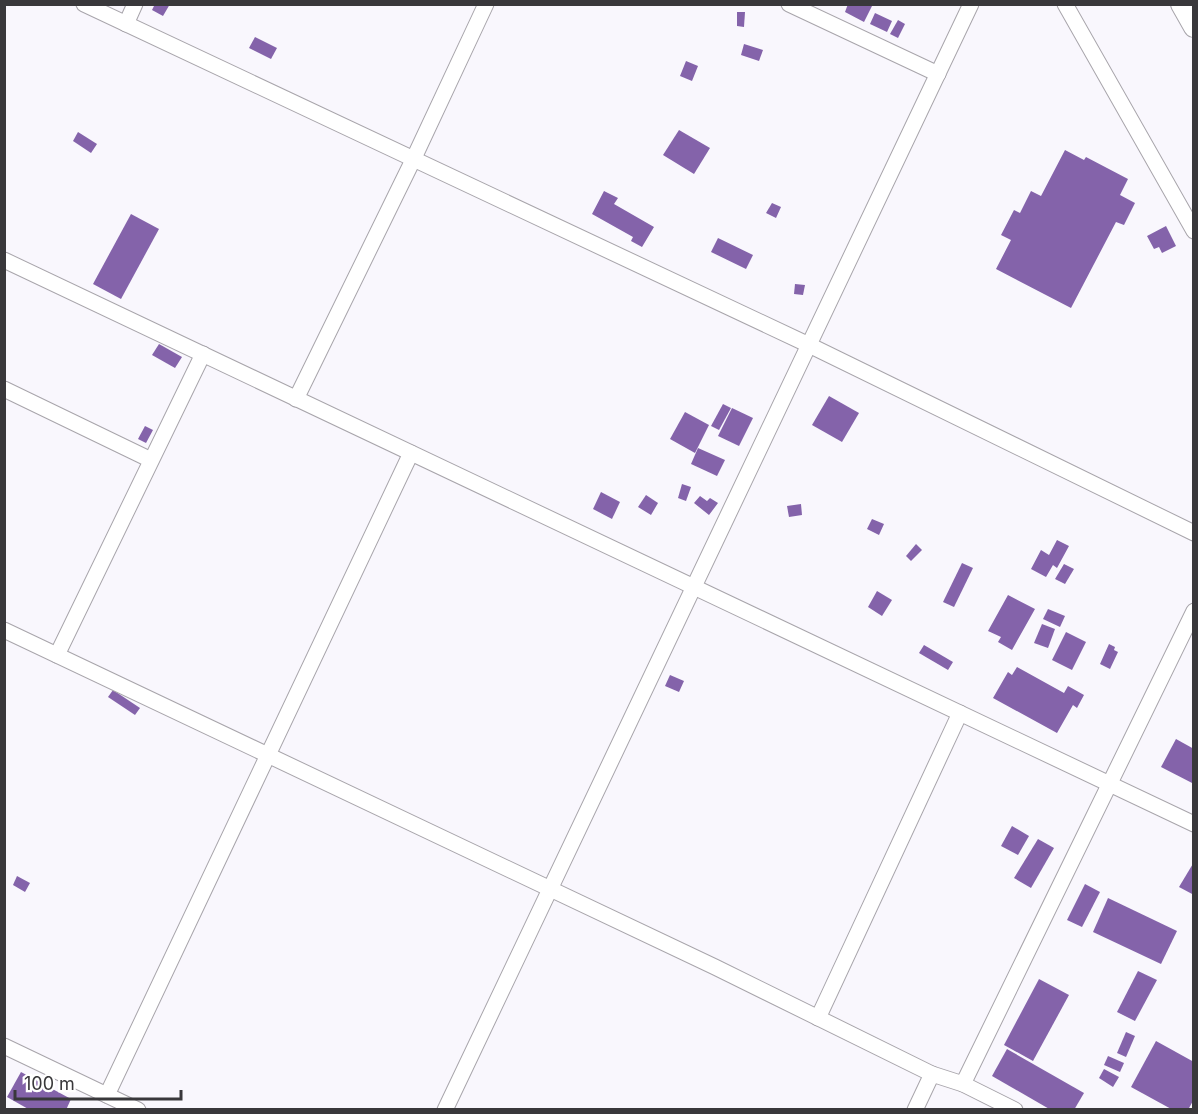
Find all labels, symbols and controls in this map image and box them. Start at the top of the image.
scale bar [15,1063,182,1101]
text: 100 m [24,1073,75,1094]

